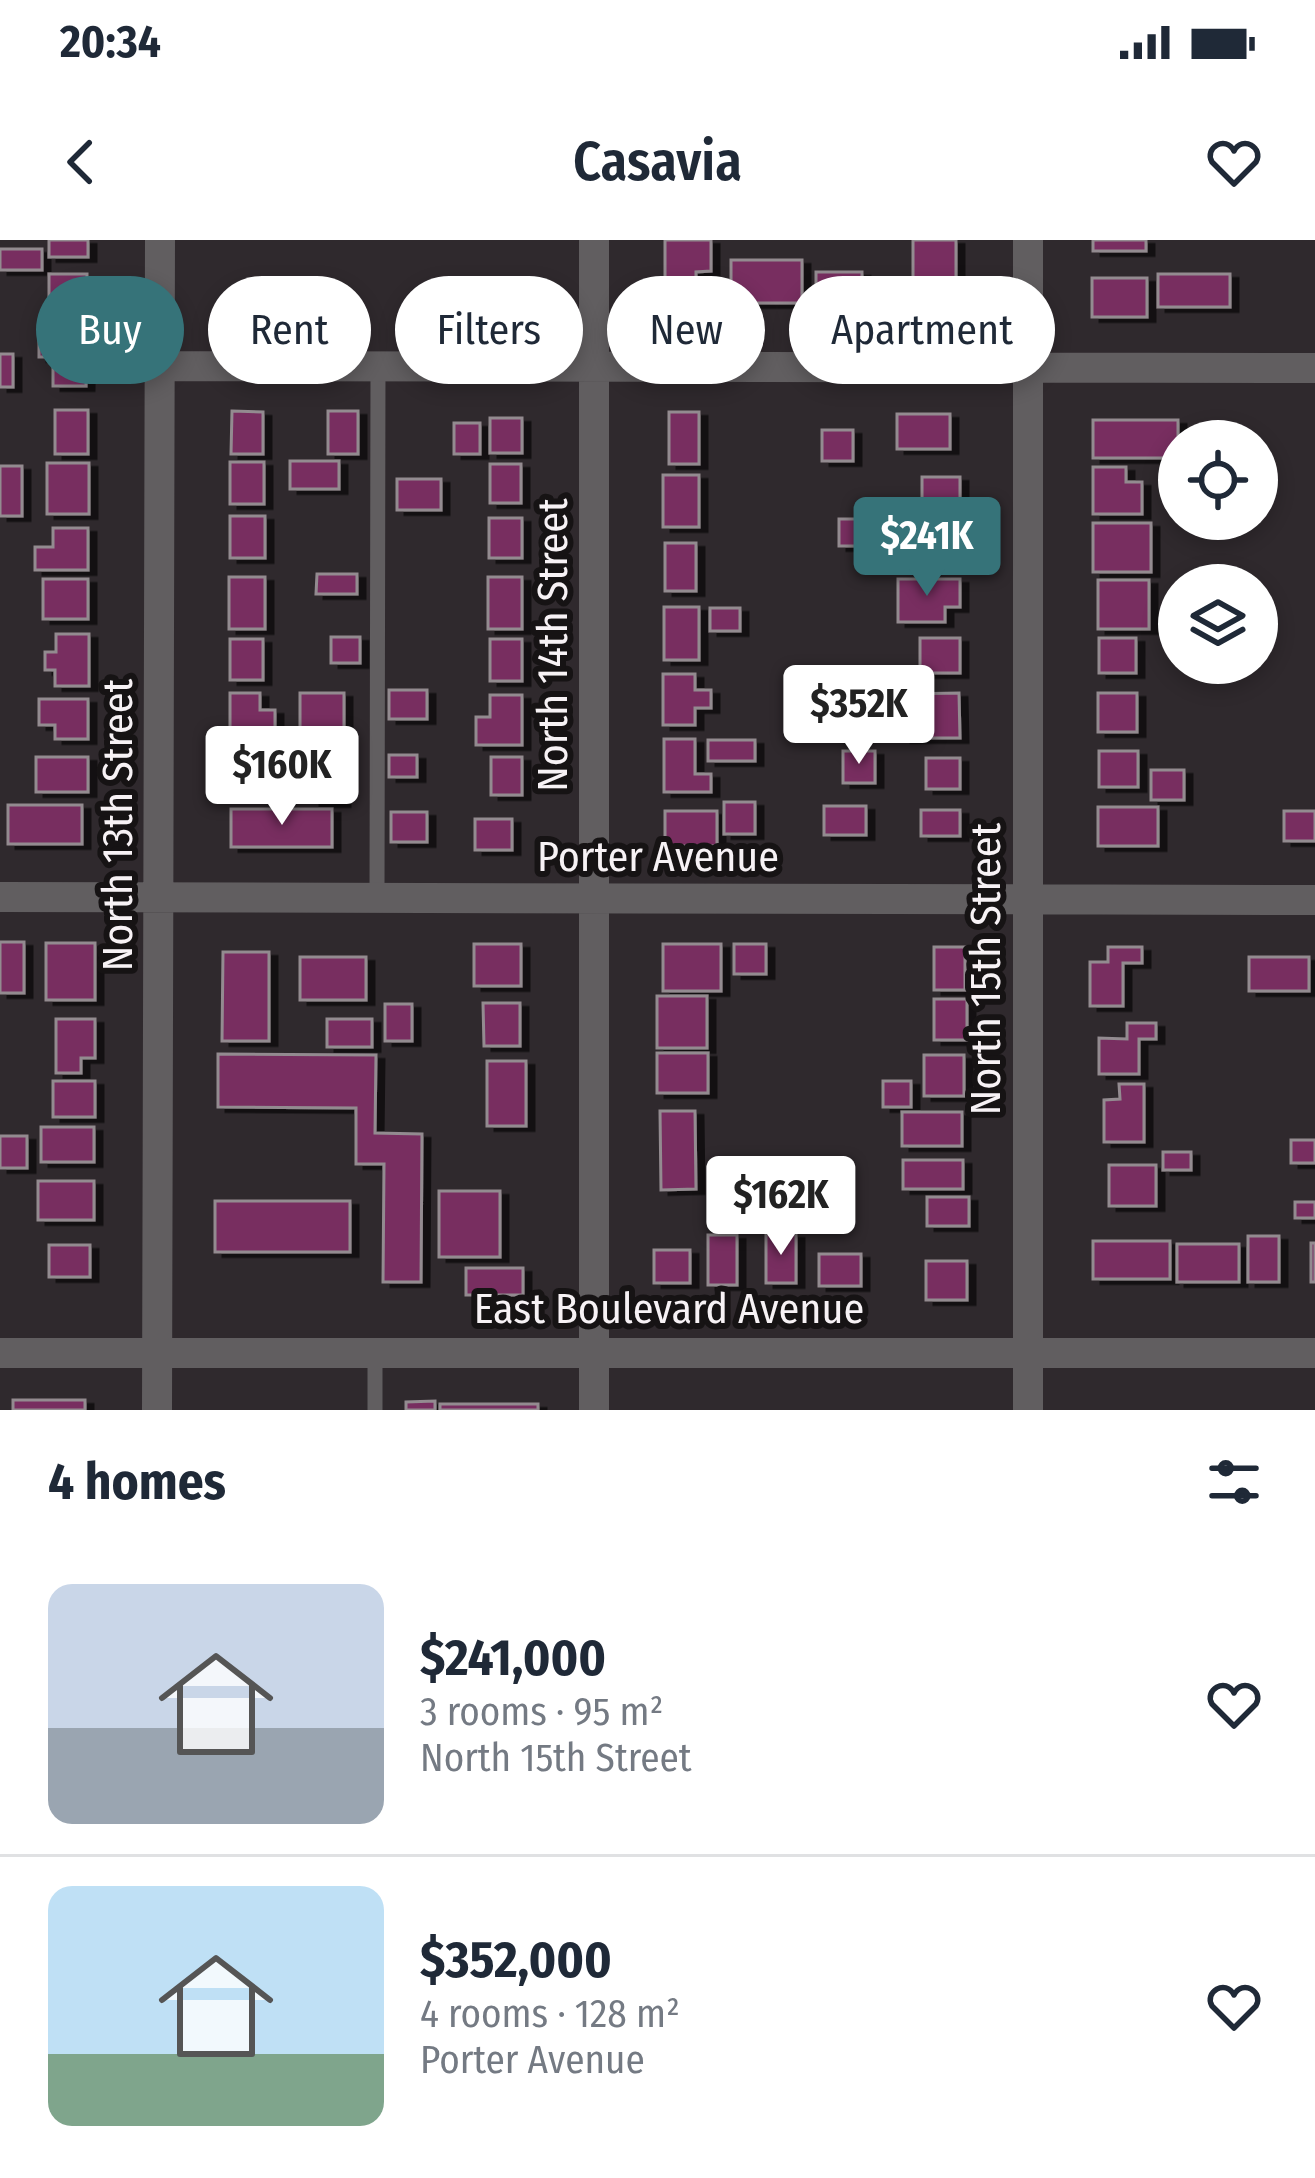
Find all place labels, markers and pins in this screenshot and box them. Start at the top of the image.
pin: $241K [843,497,1011,599]
pin: $352K [775,665,943,767]
pin: $160K [198,726,366,828]
pin: $162K [697,1156,865,1258]

